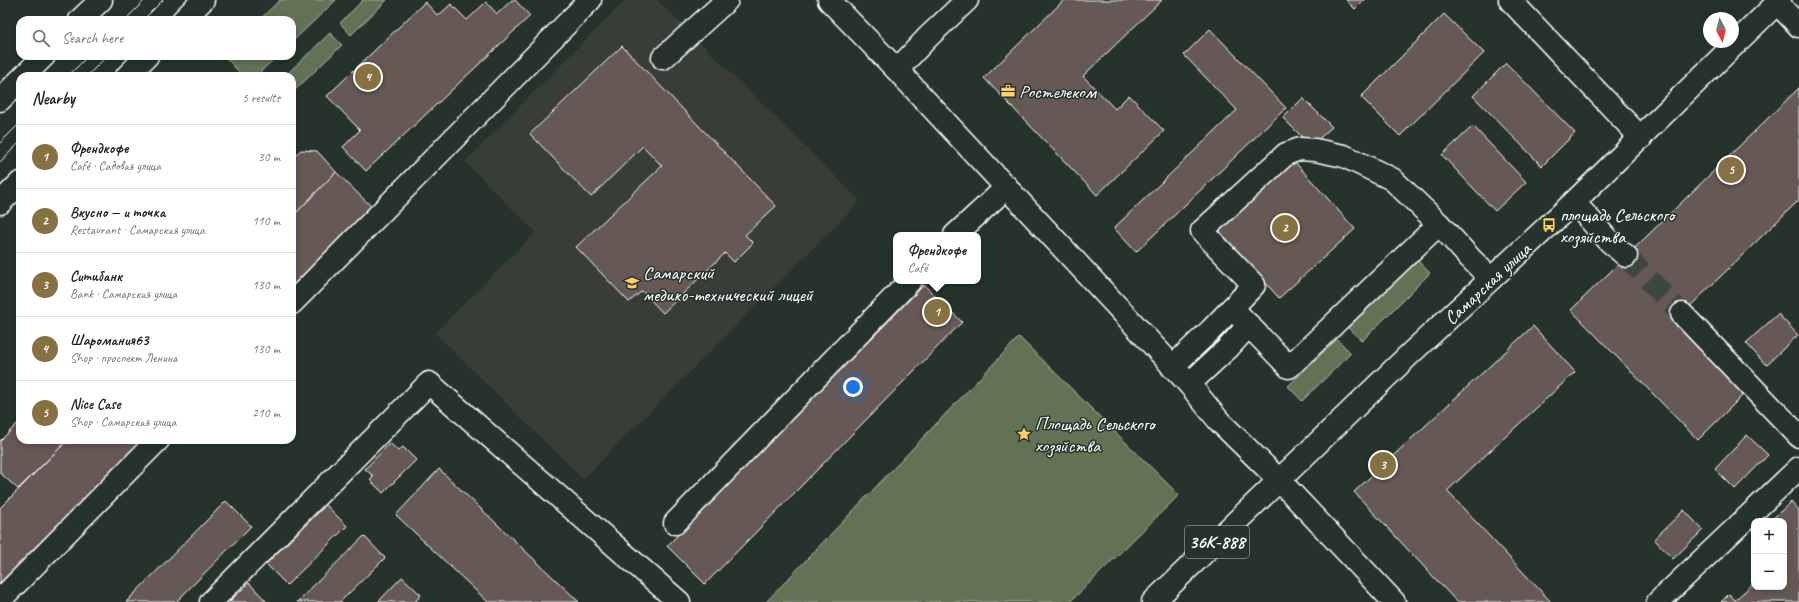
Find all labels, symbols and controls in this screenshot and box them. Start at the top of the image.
north arrow [1703,12,1739,48]
search box [16,16,296,60]
icon: search [30,27,52,49]
text: Search here [62,29,123,48]
pin: 4 [355,62,381,92]
place label: Ростелеком [1019,80,1098,104]
office icon: Ростелеком [1000,83,1016,99]
text: Nearby [32,88,75,109]
text: 5 results [242,90,280,106]
text: Френдкофе [70,139,129,158]
text: 1 [42,149,48,165]
text: 30 m [258,149,280,165]
pin: 5 [1718,155,1744,185]
text: Café · Садовая улица [70,158,161,174]
text: Вкусно — и точка [70,203,165,222]
place label: площадь Сельского хозяйства [1560,203,1677,249]
text: 2 [42,213,48,229]
text: 110 m [252,213,280,229]
pin: 2 [1272,213,1298,243]
bus stop icon: площадь Сельского хозяйства [1541,217,1557,233]
text: Restaurant · Самарская улица [70,222,205,238]
popup [893,232,981,284]
street label: Самарская улица [1439,236,1537,330]
text: Френдкофе [908,241,966,260]
text: Café [908,260,928,276]
place label: Самарский медико-технический лицей [643,261,814,307]
text: Ситибанк [70,267,122,286]
school or university icon: Самарский медико-технический лицей [624,275,640,291]
text: 3 [42,277,48,293]
text: 130 m [252,277,280,293]
text: Bank · Самарская улица [70,286,177,302]
pin: 1 [924,297,950,327]
text: Шаромания63 [70,331,149,350]
text: 4 [42,341,48,357]
text: 130 m [252,341,280,357]
text: Shop · проспект Ленина [70,350,177,366]
your location [843,377,863,397]
text: Nice Case [70,395,121,414]
text: 5 [42,405,48,421]
text: 210 m [252,405,280,421]
place label: Площадь Сельского хозяйства [1035,412,1157,458]
text: Shop · Самарская улица [70,414,176,430]
place icon: Площадь Сельского хозяйства [1016,426,1032,442]
pin: 3 [1370,450,1396,480]
map controls [1751,518,1787,590]
button: + [1751,518,1787,554]
road number: 36К-888 [1185,526,1249,558]
button: − [1751,554,1787,590]

